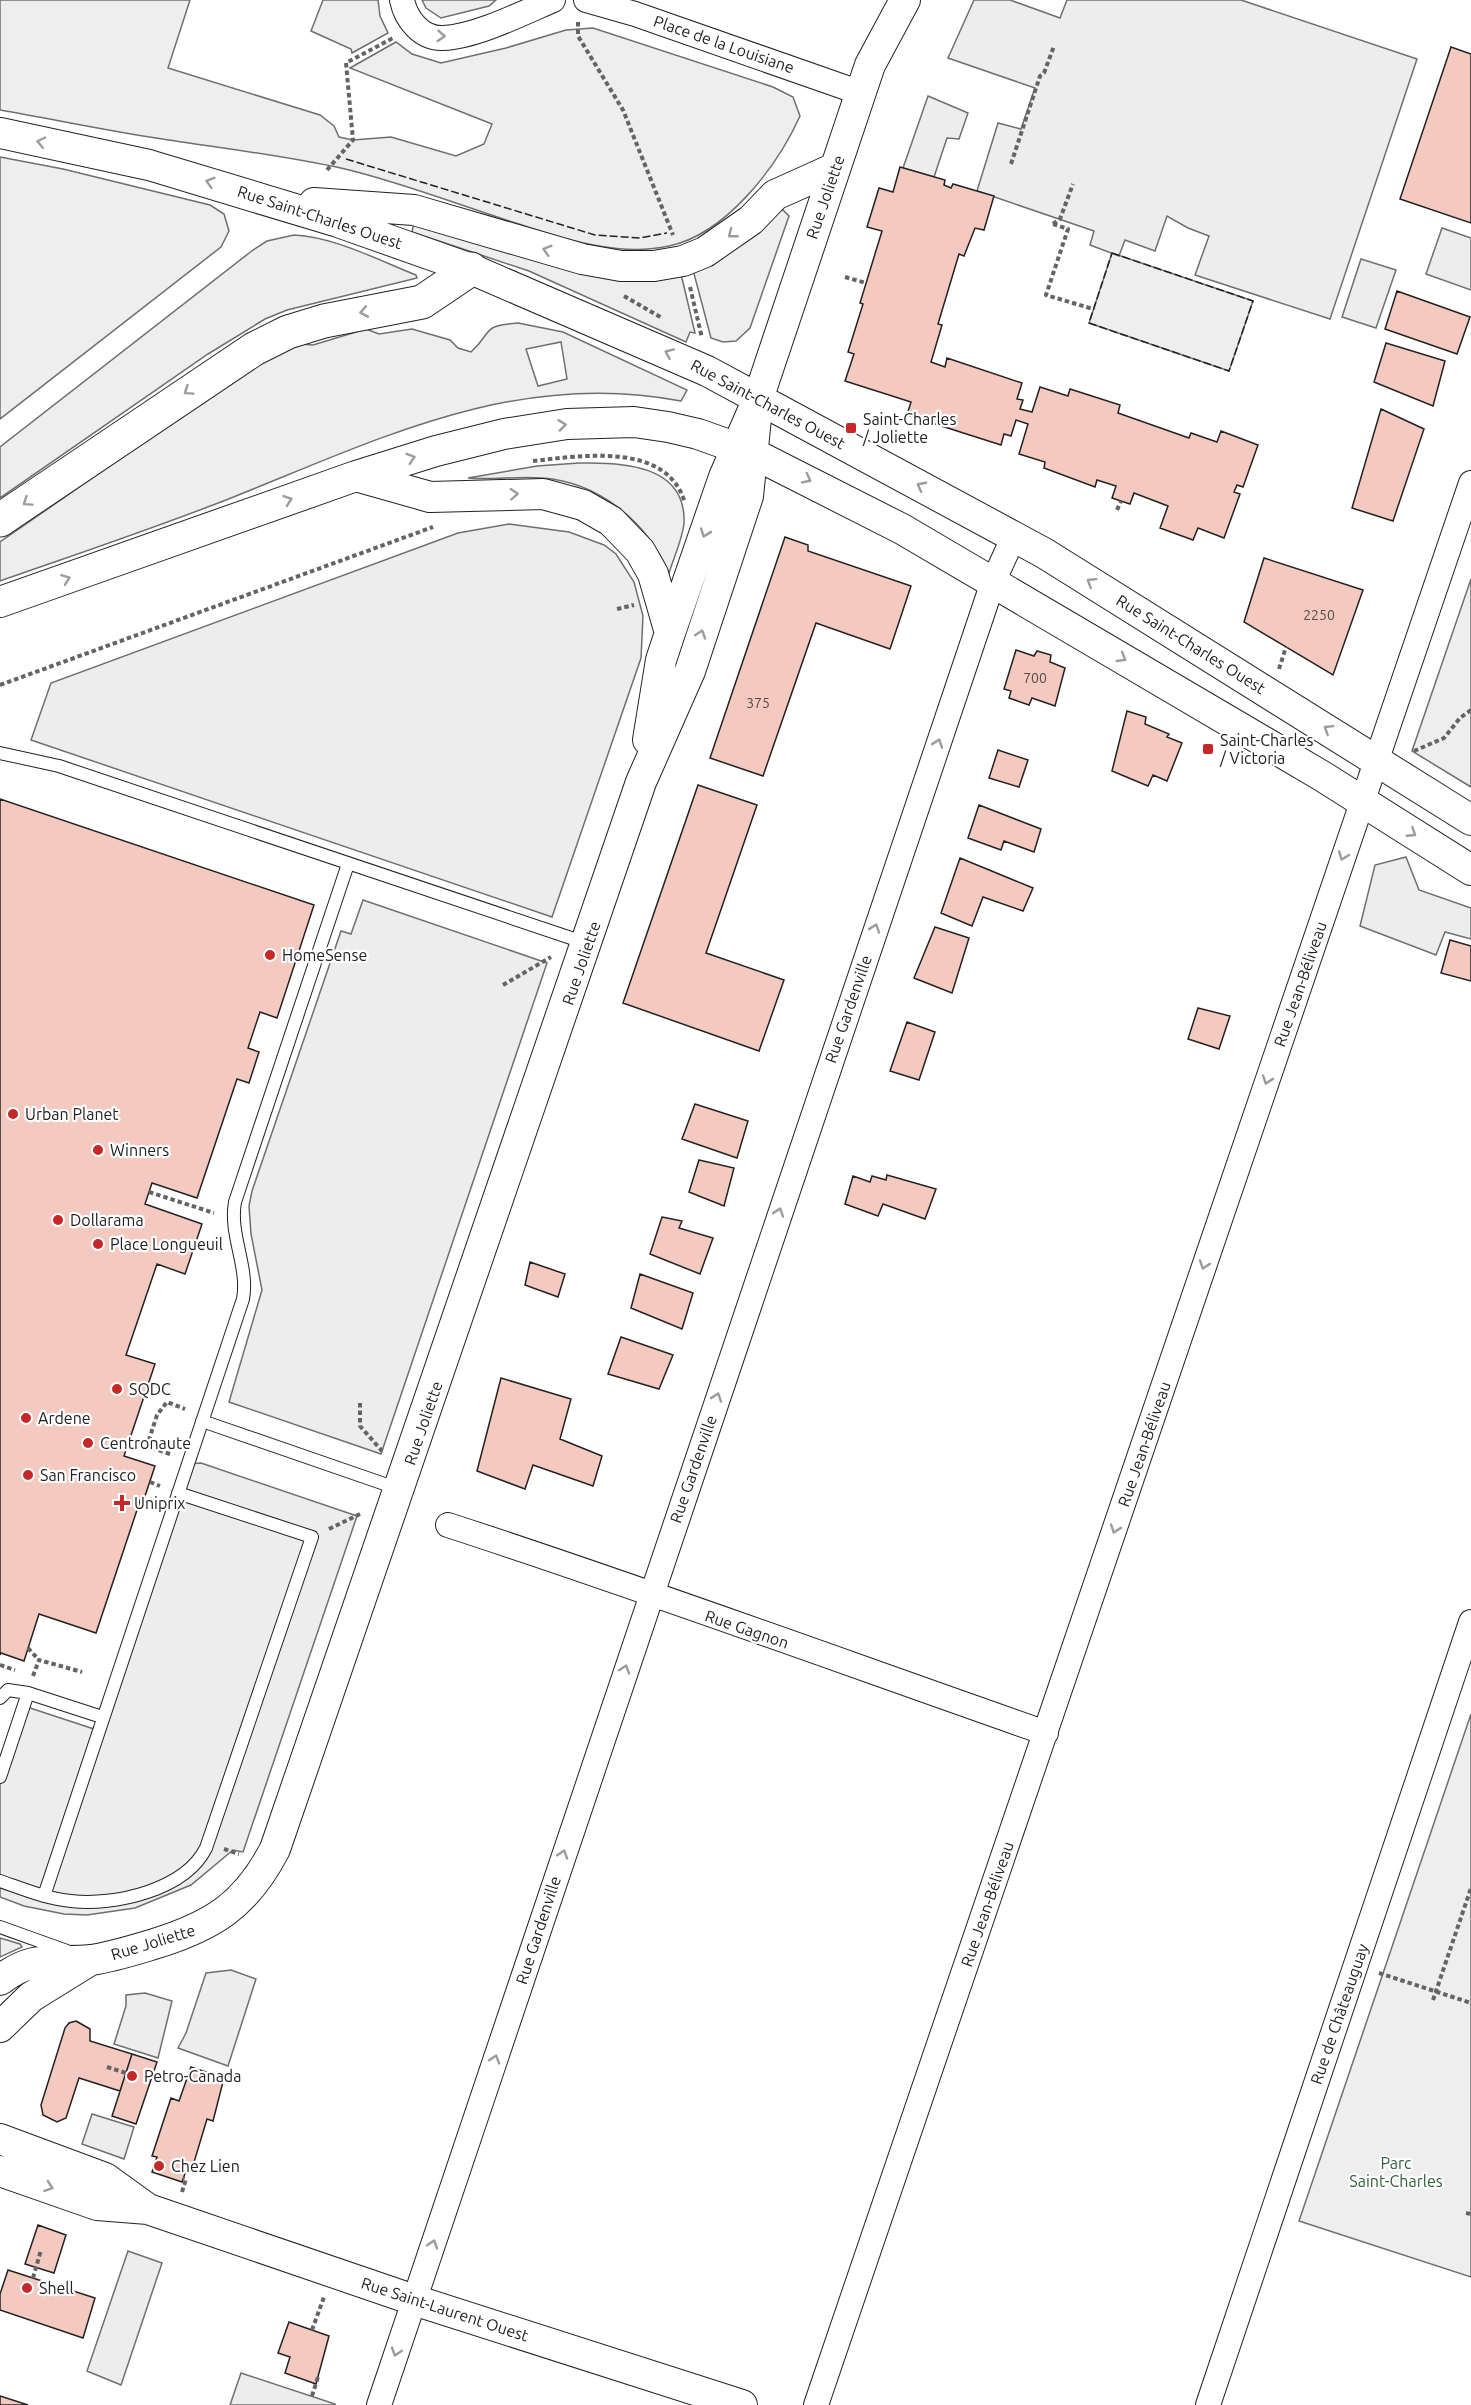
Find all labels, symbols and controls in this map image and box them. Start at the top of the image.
street label: Place de la Louisiane [651,11,797,77]
one-way arrow [436,30,445,43]
one-way arrow [36,136,46,149]
street label: Rue Joliette [802,153,848,241]
one-way arrow [205,177,215,190]
street label: Rue Saint-Charles Ouest [235,182,405,252]
one-way arrow [728,227,739,238]
one-way arrow [542,245,553,257]
one-way arrow [359,305,369,317]
one-way arrow [664,349,675,361]
street label: Rue Saint-Charles Ouest [688,356,849,453]
one-way arrow [184,384,194,396]
place label: Saint-Charles / Joliette [862,410,956,446]
one-way arrow [557,420,566,432]
marker: Saint-Charles / Joliette [844,421,858,435]
one-way arrow [406,453,416,465]
one-way arrow [800,472,811,483]
one-way arrow [917,482,928,493]
one-way arrow [510,487,519,500]
one-way arrow [282,494,292,507]
one-way arrow [23,495,34,506]
one-way arrow [700,527,713,537]
one-way arrow [60,573,71,586]
one-way arrow [1087,578,1097,590]
street label: Rue Saint-Charles Ouest [1113,591,1269,698]
house number: 2250 [1303,607,1335,623]
one-way arrow [694,630,707,640]
one-way arrow [1116,651,1126,663]
house number: 700 [1023,670,1047,686]
house number: 375 [746,695,770,711]
one-way arrow [1324,725,1334,737]
place label: Saint-Charles / Victoria [1219,731,1313,767]
one-way arrow [931,738,943,749]
marker: Saint-Charles / Victoria [1201,742,1215,756]
one-way arrow [1406,825,1416,837]
one-way arrow [1338,850,1351,861]
street label: Rue Joliette [558,919,604,1007]
street label: Rue Jean-Béliveau [1270,919,1330,1049]
one-way arrow [868,923,881,934]
place label: HomeSense [282,946,367,964]
marker: HomeSense [263,948,277,962]
street label: Rue Gardenville [821,953,875,1065]
one-way arrow [1262,1074,1274,1085]
place label: Urban Planet [25,1105,119,1123]
marker: Urban Planet [6,1107,20,1121]
place label: Winners [110,1141,169,1159]
marker: Winners [91,1143,105,1157]
one-way arrow [772,1207,785,1218]
place label: Dollarama [70,1211,144,1229]
marker: Dollarama [51,1213,65,1227]
place label: Place Longueuil [110,1235,223,1253]
marker: Place Longueuil [91,1237,105,1251]
one-way arrow [1199,1259,1212,1270]
street label: Rue Joliette [400,1379,446,1467]
street label: Rue Jean-Béliveau [1114,1379,1174,1509]
place label: SQDC [129,1380,171,1398]
marker: SQDC [110,1382,124,1396]
one-way arrow [710,1392,722,1403]
place label: Ardene [38,1409,91,1427]
marker: Ardene [19,1411,33,1425]
street label: Rue Gardenville [666,1413,720,1525]
place label: Centronaute [100,1434,191,1452]
marker: Centronaute [81,1436,95,1450]
place label: San Francisco [40,1466,136,1484]
marker: San Francisco [21,1468,35,1482]
place label: Uniprix [134,1494,185,1512]
marker: Uniprix [115,1496,129,1510]
one-way arrow [1109,1523,1122,1534]
street label: Rue Gagnon [703,1606,791,1652]
one-way arrow [617,1664,630,1675]
street label: Rue Jean-Béliveau [957,1839,1017,1969]
one-way arrow [556,1849,568,1860]
street label: Rue Gardenville [512,1874,564,1986]
street label: Rue Joliette [109,1921,197,1963]
street label: Rue de Châteauguay [1307,1941,1372,2087]
one-way arrow [487,2054,500,2065]
place label: Petro-Canada [144,2067,241,2085]
marker: Petro-Canada [125,2069,139,2083]
park label: Parc Saint-Charles [1349,2154,1443,2190]
place label: Chez Lien [171,2157,240,2175]
marker: Chez Lien [152,2159,166,2173]
one-way arrow [43,2180,54,2193]
one-way arrow [425,2239,438,2250]
street label: Rue Saint-Laurent Ouest [359,2273,532,2345]
place label: Shell [39,2279,74,2297]
marker: Shell [20,2281,34,2295]
one-way arrow [391,2346,404,2357]

